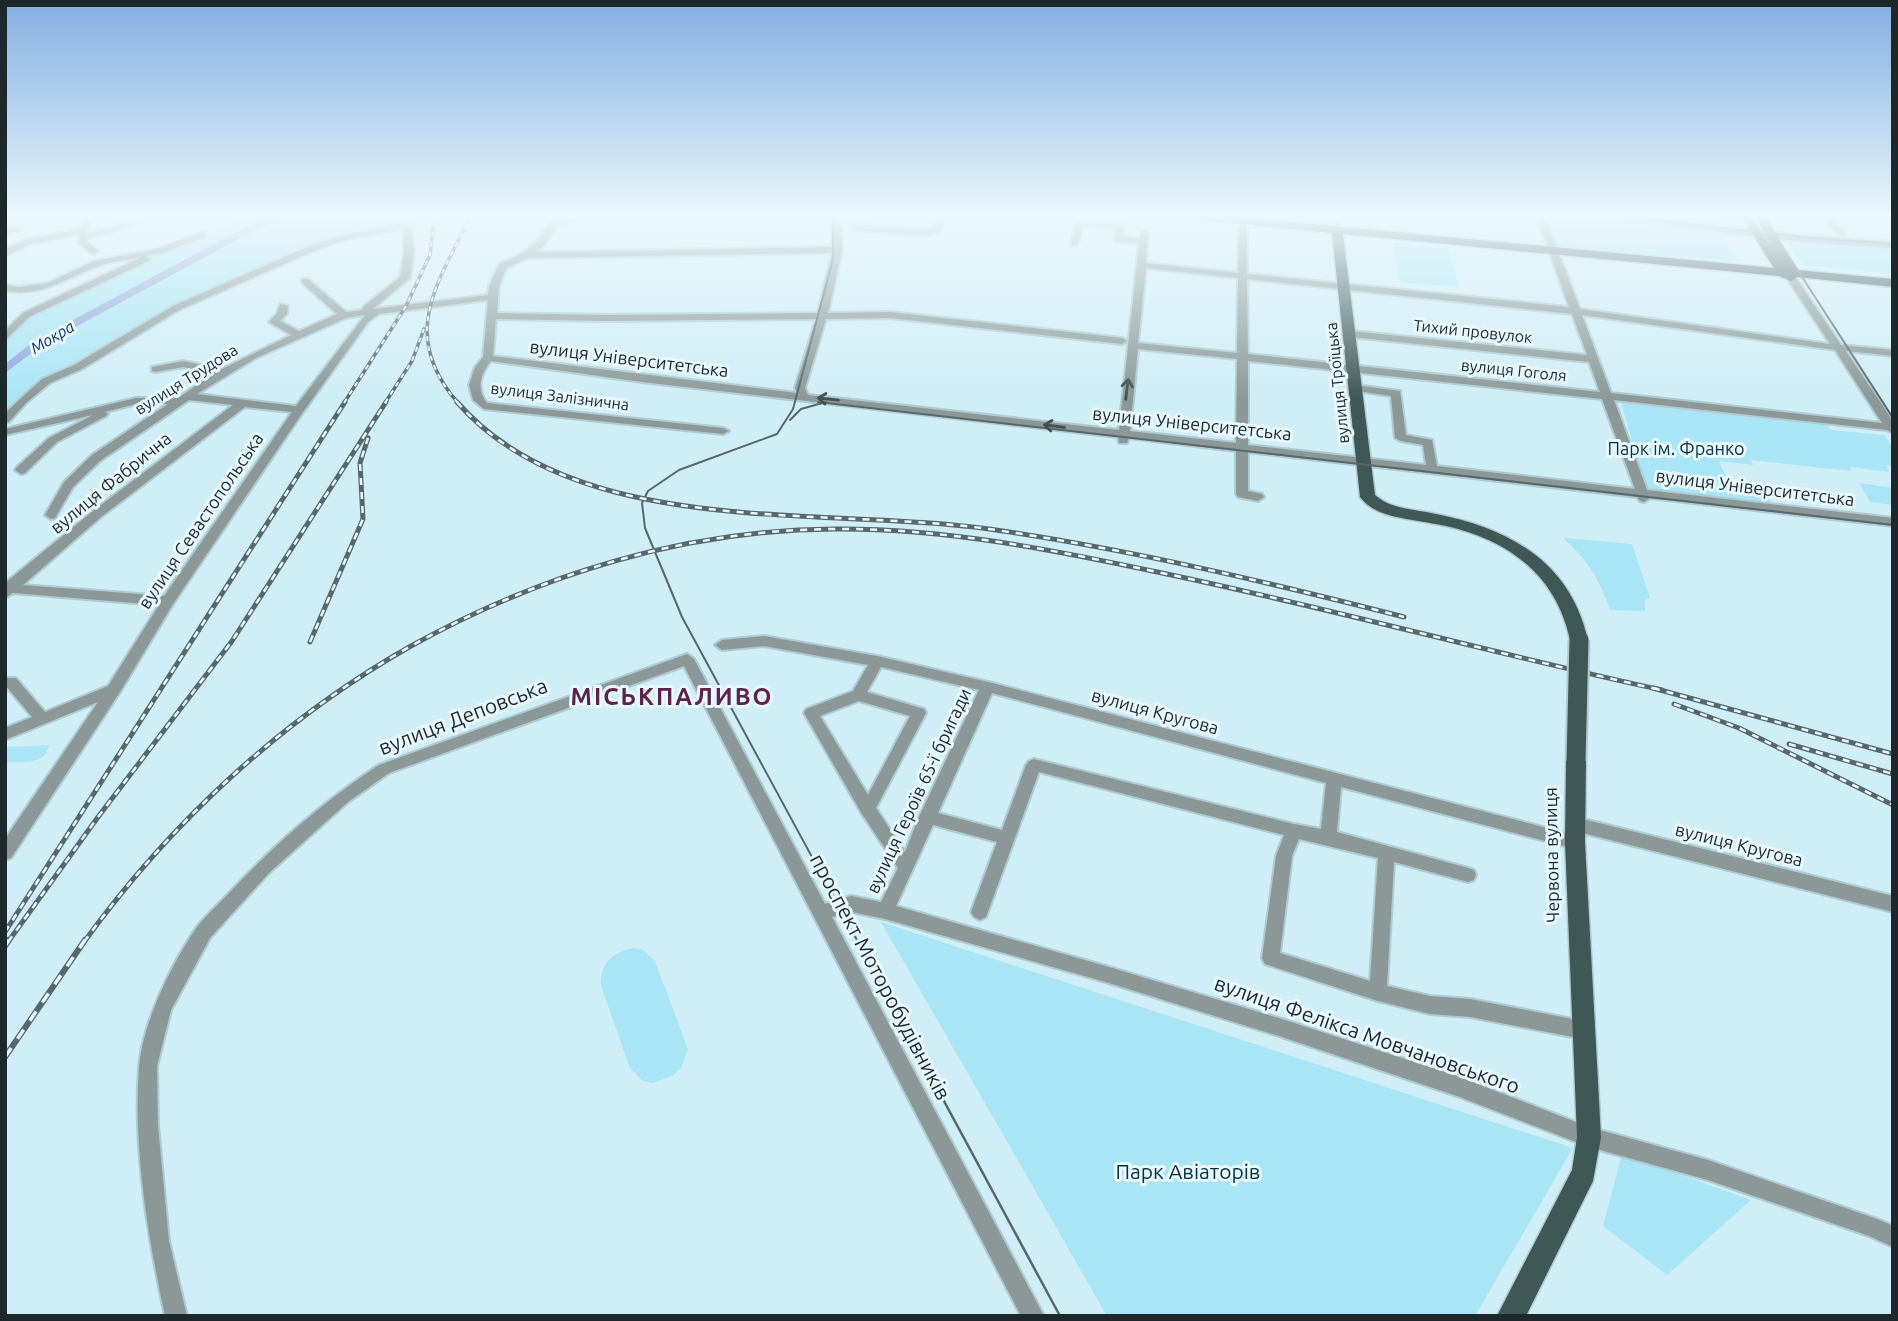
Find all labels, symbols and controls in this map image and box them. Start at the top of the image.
street label: Тихий провулок [1413,316,1533,346]
water label: Мокра [27,317,77,357]
street label: вулиця Троїцька [1322,321,1352,445]
street label: вулиця Університетська [529,336,730,380]
street label: вулиця Трудова [131,340,241,418]
street label: вулиця Гоголя [1460,356,1568,384]
one-way arrow [1120,378,1133,401]
street label: вулиця Залізнична [490,379,630,413]
one-way arrow [817,392,840,405]
street label: вулиця Університетська [1092,403,1293,443]
one-way arrow [1043,419,1066,432]
street label: вулиця Фабрична [46,427,175,537]
street label: вулиця Севастопольська [134,429,267,612]
park label: Парк ім. Франко [1608,438,1744,458]
street label: вулиця Університетська [1655,465,1856,509]
street label: вулиця Деповська [375,673,550,759]
district label: МІСЬКПАЛИВО [571,683,773,710]
street label: вулиця Кругова [1089,684,1221,738]
street label: вулиця Героїв 65-ї бригади [862,685,974,896]
street label: Червона вулиця [1540,787,1562,923]
street label: вулиця Кругова [1673,818,1805,870]
street label: проспект Моторобудівників [806,849,956,1104]
street label: вулиця Фелікса Мовчановського [1211,970,1523,1098]
park label: Парк Авіаторів [1116,1159,1260,1183]

